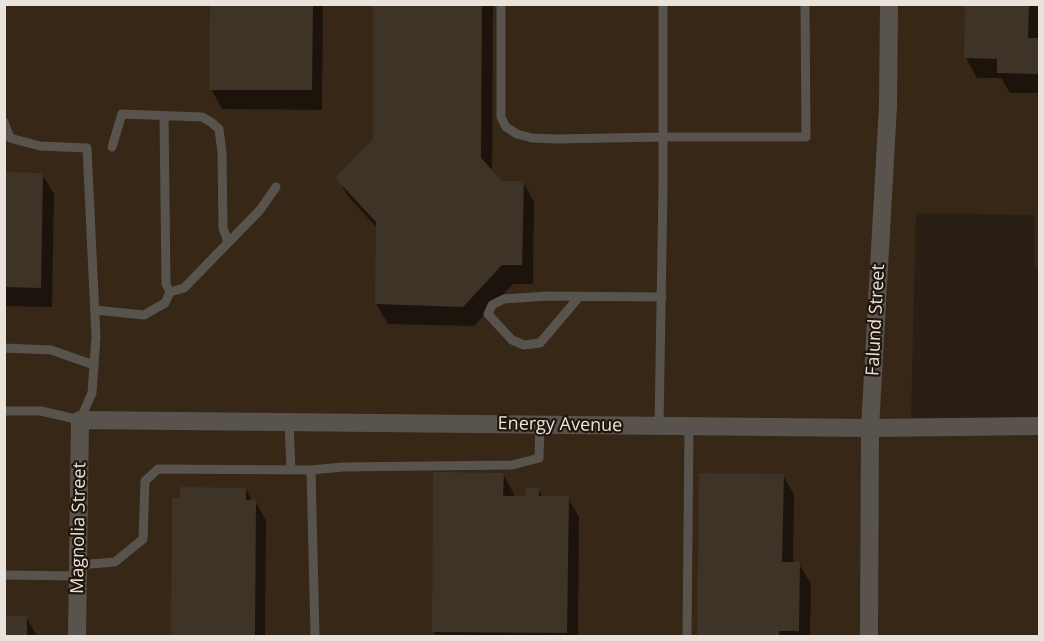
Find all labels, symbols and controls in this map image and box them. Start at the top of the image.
street label: Falund Street [862,264,890,376]
street label: Energy Avenue [498,413,622,437]
street label: Magnolia Street [67,462,91,594]

